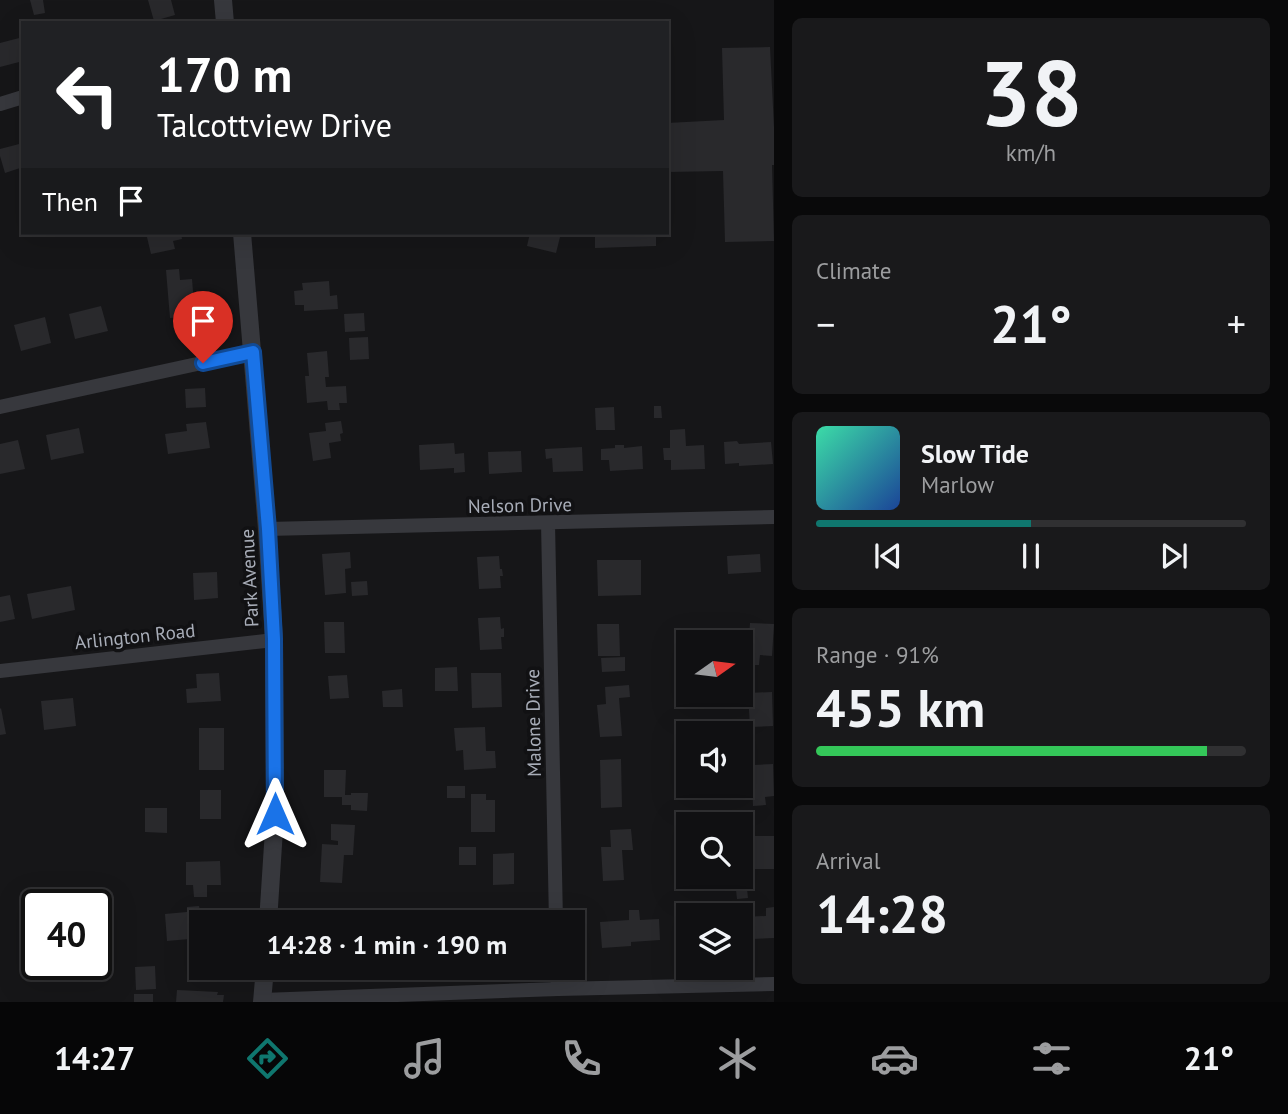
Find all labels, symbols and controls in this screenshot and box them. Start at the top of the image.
text: 38 [979,33,1083,151]
text: 170 m [157,42,292,106]
icon: left [42,49,133,140]
text: Talcottview Drive [157,104,392,146]
text: km/h [1006,138,1056,167]
icon: arrive [112,182,150,220]
text: Then [42,185,98,218]
text: Climate [816,256,891,285]
text: 21° [990,290,1072,357]
pin [173,291,233,363]
text: − [816,299,835,348]
text: + [1227,299,1246,348]
icon: arrive [184,302,222,340]
text: Slow Tide [921,437,1029,470]
text: Marlow [921,470,994,499]
street label: Nelson Drive [468,492,572,518]
street label: Park Avenue [234,528,264,628]
icon: previous [869,537,907,575]
icon: pause [1012,537,1050,575]
icon: next [1155,537,1193,575]
street label: Arlington Road [74,618,196,654]
north arrow [676,630,752,707]
map controls [676,630,753,980]
text: Range · 91% [816,640,939,669]
street label: Malone Drive [520,669,546,777]
text: 455 km [816,674,985,741]
button: sound [676,721,753,798]
position arrow [238,777,312,851]
button: search [676,812,753,889]
text: Arrival [816,846,880,875]
text: 14:28 [816,880,948,947]
speed limit sign: 40 [21,889,112,980]
button: layers [676,903,753,980]
text: 14:28 · 1 min · 190 m [267,928,507,961]
icon: directions [243,1034,292,1083]
icon: music [400,1034,449,1083]
icon: phone [557,1034,606,1083]
icon: climate [713,1034,762,1083]
icon: car [870,1034,919,1083]
icon: filters [1027,1034,1076,1083]
text: 14:27 [54,1037,135,1079]
text: 21° [1184,1037,1234,1079]

